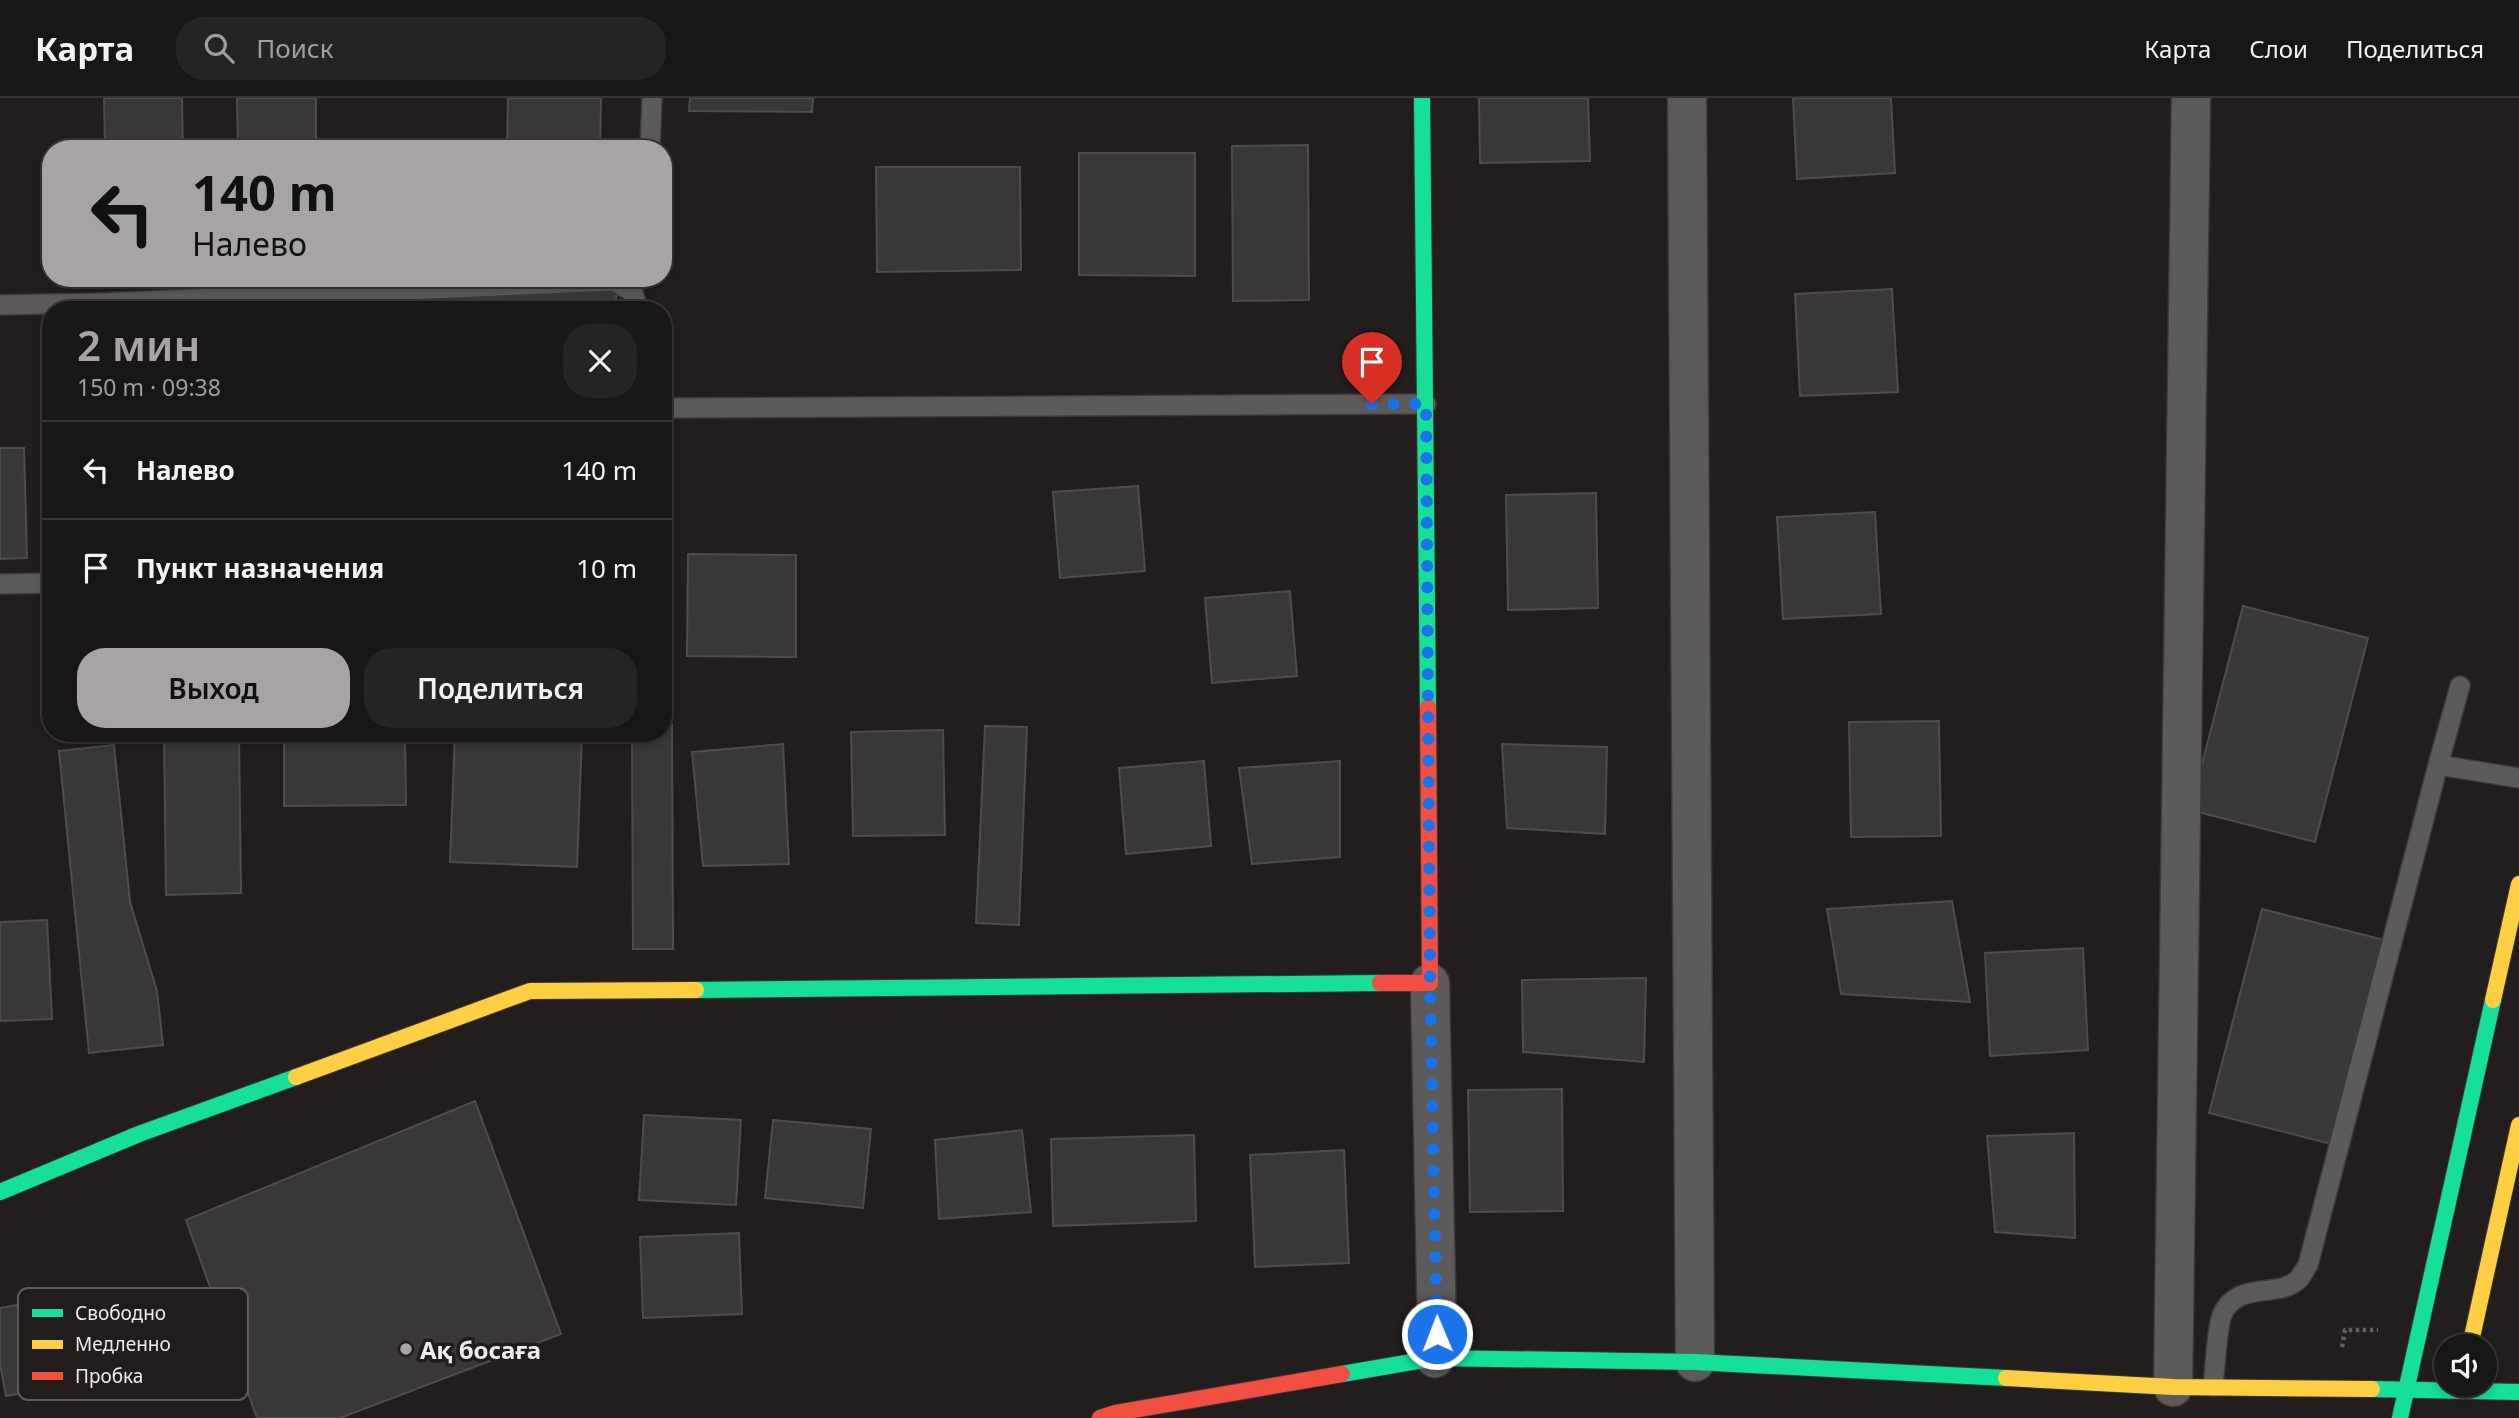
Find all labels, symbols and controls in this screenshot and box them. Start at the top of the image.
search box [176,17,666,80]
text: Карта [35,26,134,71]
icon: search [200,29,238,67]
text: Поиск [256,30,333,66]
text: Карта [2144,32,2211,65]
text: Слои [2249,32,2308,65]
text: Поделиться [2346,32,2484,65]
text: 140 m [192,159,337,225]
icon: left [77,168,168,259]
text: Налево [192,222,307,265]
text: 2 мин [77,316,200,373]
button: close [563,324,637,398]
pin [1342,332,1402,404]
icon: arrive [1353,343,1391,381]
text: 150 m · 09:38 [77,371,221,403]
icon: left [77,451,115,489]
text: Налево [136,452,235,488]
text: 140 m [561,452,637,488]
icon: arrive [77,549,115,587]
text: Пункт назначения [136,550,384,586]
text: 10 m [576,550,637,586]
button: Выход [77,648,350,728]
button: Поделиться [364,648,637,728]
legend [18,1288,248,1400]
position arrow [1400,1297,1474,1371]
text: Свободно [75,1300,166,1326]
text: Медленно [75,1331,171,1357]
place label: Ақ босаға [420,1333,541,1366]
map controls [2434,1334,2497,1397]
button: sound [2434,1334,2497,1397]
marker: Ақ босаға [398,1341,414,1357]
text: Пробка [75,1363,143,1389]

